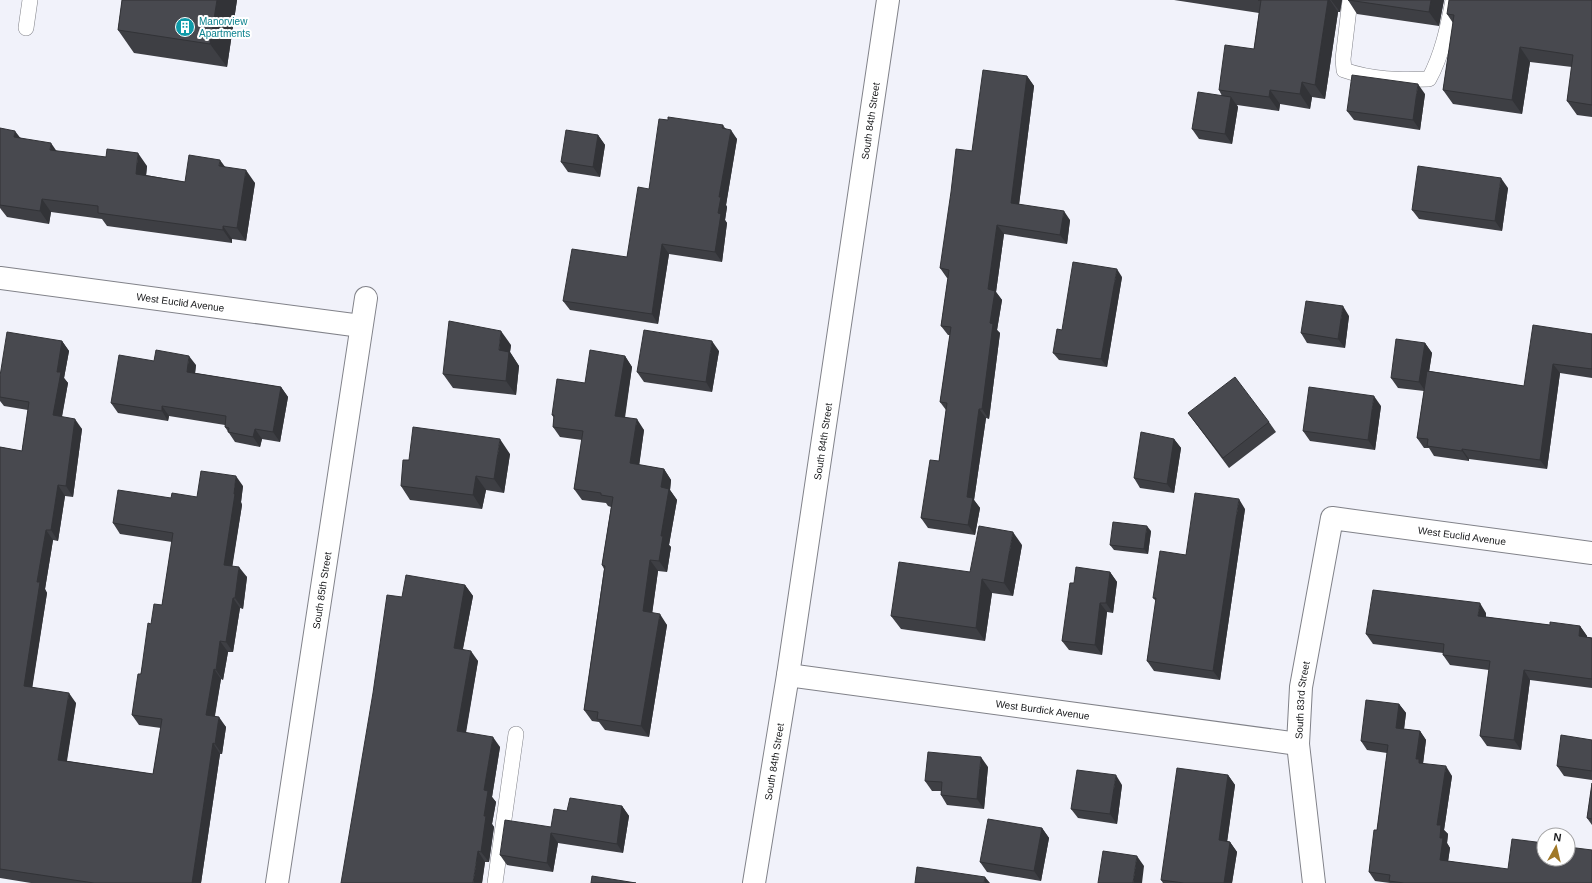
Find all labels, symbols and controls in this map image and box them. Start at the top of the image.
building icon: Manorview Apartments [174,16,196,38]
place label: Manorview Apartments [199,16,250,39]
street label: South 84th Street [859,81,882,160]
street label: West Euclid Avenue [136,291,225,314]
street label: South 84th Street [812,402,834,481]
street label: West Euclid Avenue [1417,525,1507,547]
street label: South 85th Street [311,551,333,630]
street label: South 83rd Street [1293,660,1312,739]
street label: West Burdick Avenue [995,698,1091,722]
street label: South 84th Street [763,722,786,801]
north arrow [1536,827,1576,867]
text: N [1553,831,1562,844]

